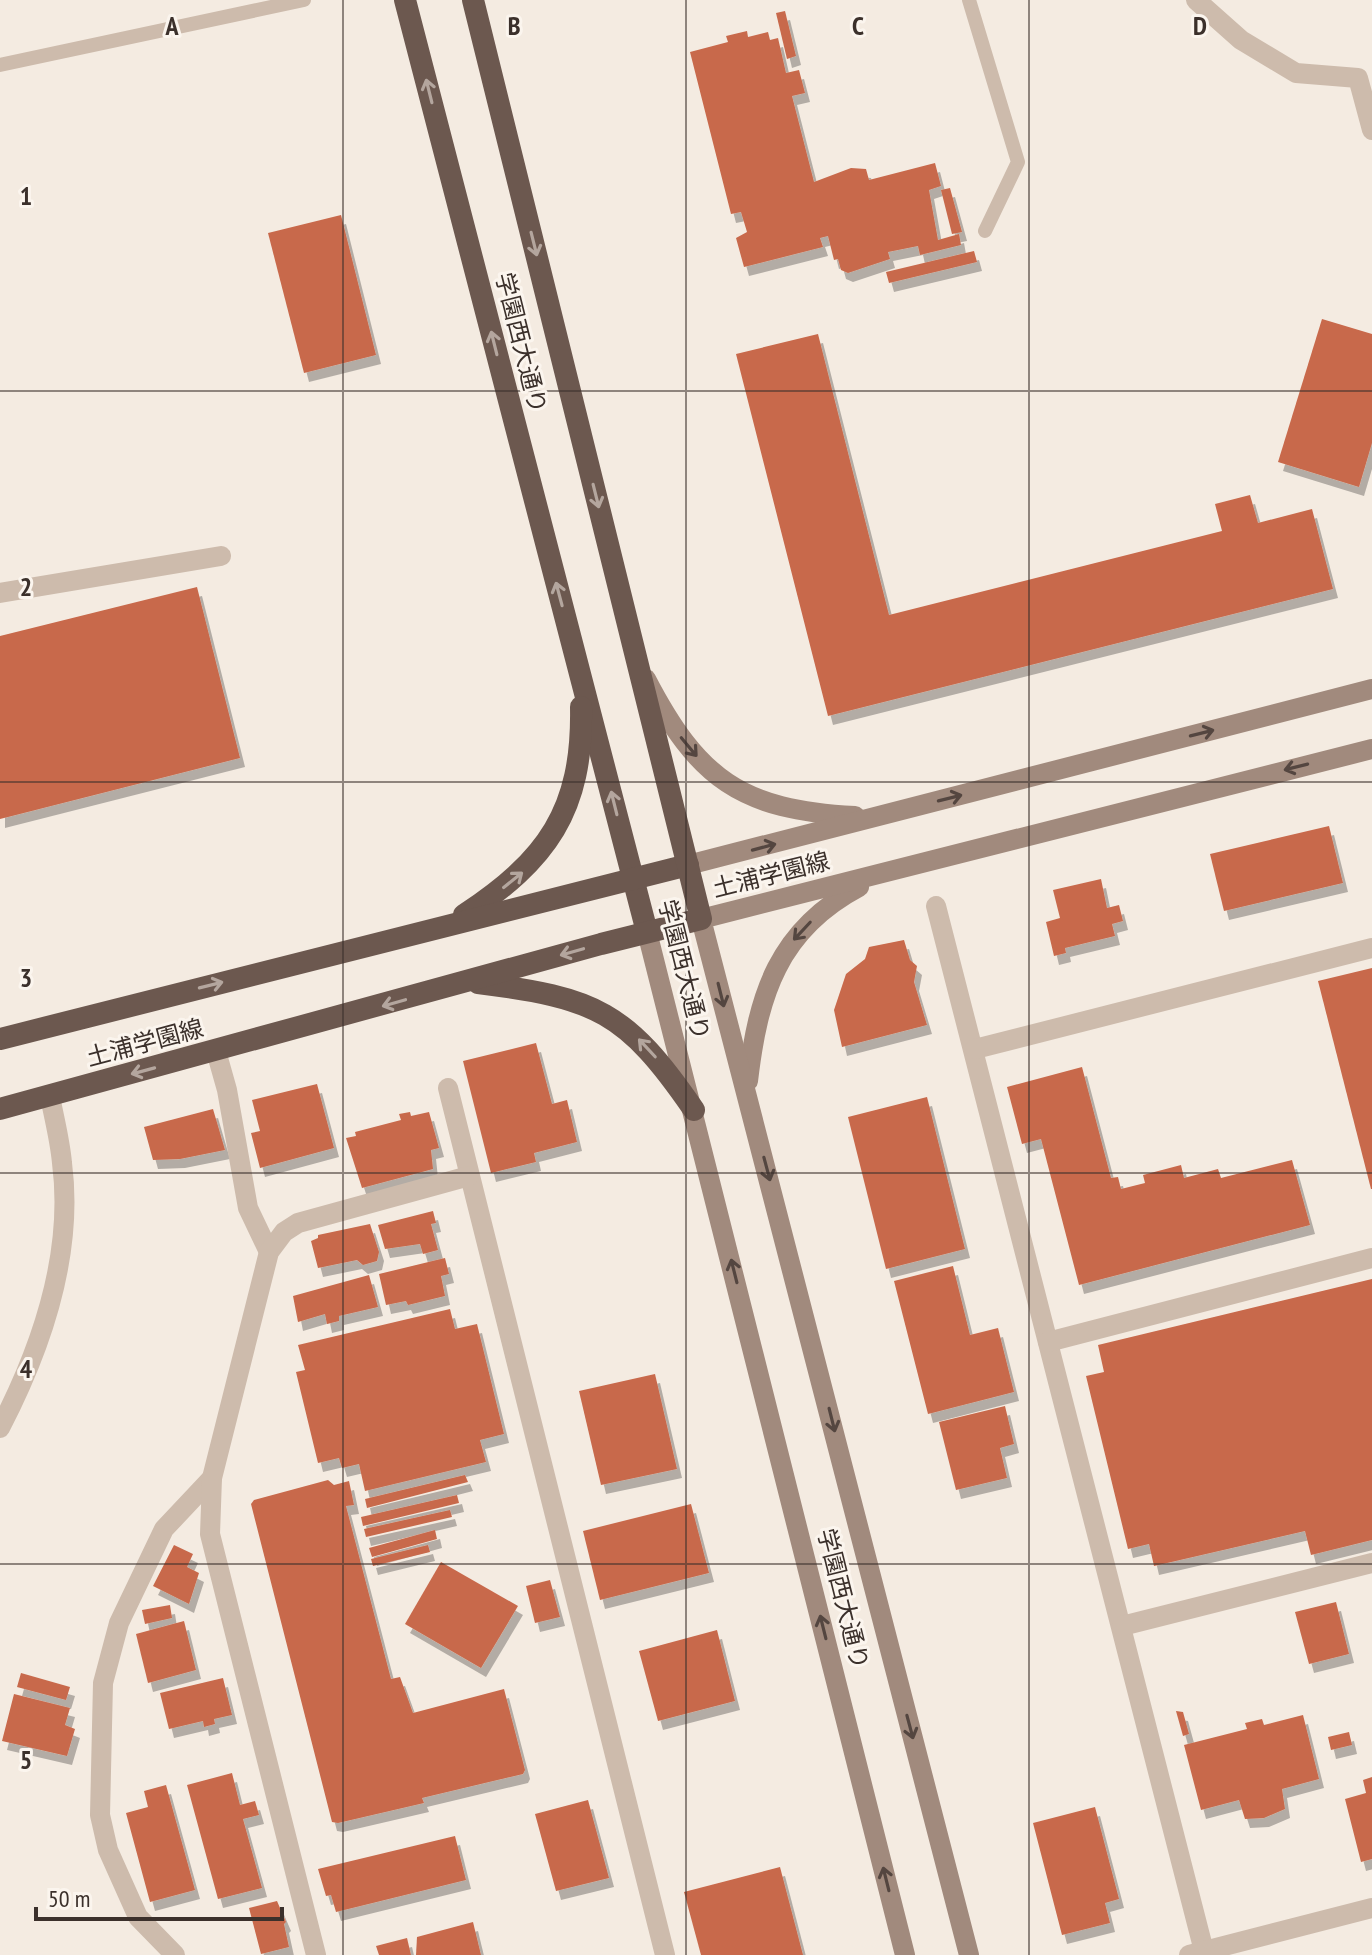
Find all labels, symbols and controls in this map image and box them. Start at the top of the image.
text: A [164,9,179,42]
text: B [508,9,521,42]
text: C [852,9,864,42]
text: D [1193,9,1207,42]
one-way arrow [420,78,435,104]
text: 1 [20,179,32,212]
one-way arrow [527,230,542,256]
street label: 学園西大通り [489,269,554,416]
one-way arrow [485,330,500,356]
one-way arrow [589,483,604,509]
text: 2 [20,570,32,603]
one-way arrow [550,582,565,608]
one-way arrow [1189,724,1215,739]
one-way arrow [680,736,698,757]
one-way arrow [1284,761,1310,776]
one-way arrow [937,789,963,804]
one-way arrow [605,790,620,816]
one-way arrow [750,839,776,854]
street label: 土浦学園線 [709,845,833,904]
one-way arrow [502,871,523,889]
street label: 学園西大通り [652,896,717,1043]
one-way arrow [793,920,811,940]
one-way arrow [560,946,585,960]
text: 3 [20,961,32,994]
one-way arrow [198,976,224,991]
one-way arrow [715,981,730,1007]
one-way arrow [382,996,408,1011]
street label: 土浦学園線 [83,1012,207,1073]
one-way arrow [637,1038,656,1058]
one-way arrow [131,1064,157,1079]
one-way arrow [760,1155,775,1181]
one-way arrow [725,1259,740,1285]
text: 4 [20,1352,33,1385]
one-way arrow [825,1407,840,1433]
street label: 学園西大通り [811,1525,876,1672]
one-way arrow [815,1615,830,1641]
one-way arrow [904,1713,919,1739]
text: 5 [20,1743,32,1776]
one-way arrow [878,1867,893,1893]
scale bar [36,1871,282,1921]
text: 50 m [48,1883,90,1914]

